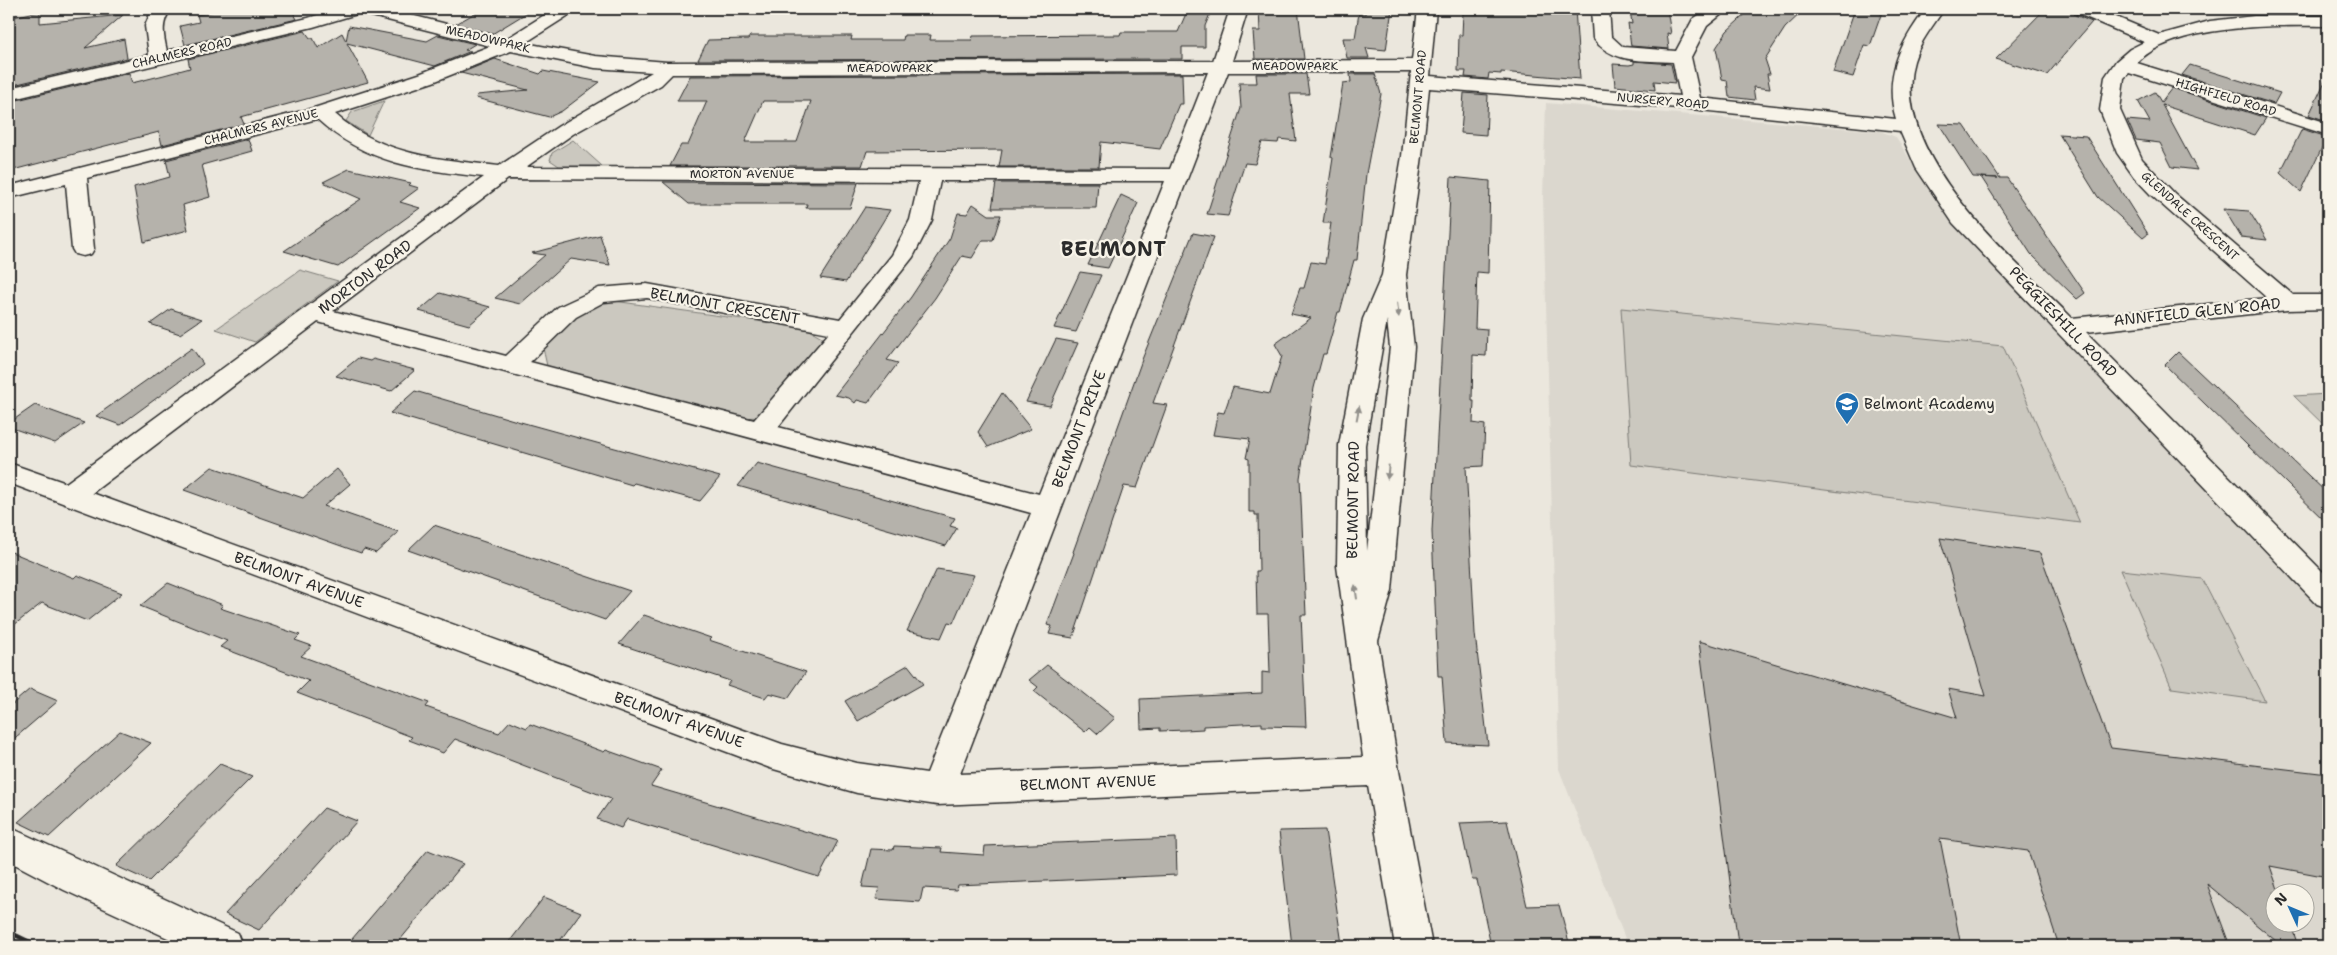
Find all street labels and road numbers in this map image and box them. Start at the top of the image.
street label: MEADOWPARK [444,21,532,57]
street label: CHALMERS ROAD [131,34,234,72]
street label: BELMONT ROAD [1406,49,1430,145]
street label: MEADOWPARK [1252,58,1338,74]
street label: MEADOWPARK [847,60,933,76]
street label: HIGHFIELD ROAD [2174,74,2278,120]
street label: NURSERY ROAD [1616,89,1710,113]
street label: CHALMERS AVENUE [202,105,320,149]
street label: MORTON AVENUE [690,166,794,182]
street label: GLENDALE CRESCENT [2138,168,2243,265]
street label: MORTON ROAD [314,235,416,319]
street label: PEGGIESHILL ROAD [2005,262,2121,382]
street label: BELMONT CRESCENT [649,283,801,329]
street label: ANNFIELD GLEN ROAD [2112,293,2282,331]
street label: BELMONT DRIVE [1047,367,1111,491]
street label: BELMONT ROAD [1342,441,1364,559]
street label: BELMONT AVENUE [231,547,367,613]
street label: BELMONT AVENUE [611,687,747,753]
street label: BELMONT AVENUE [1019,771,1157,795]

